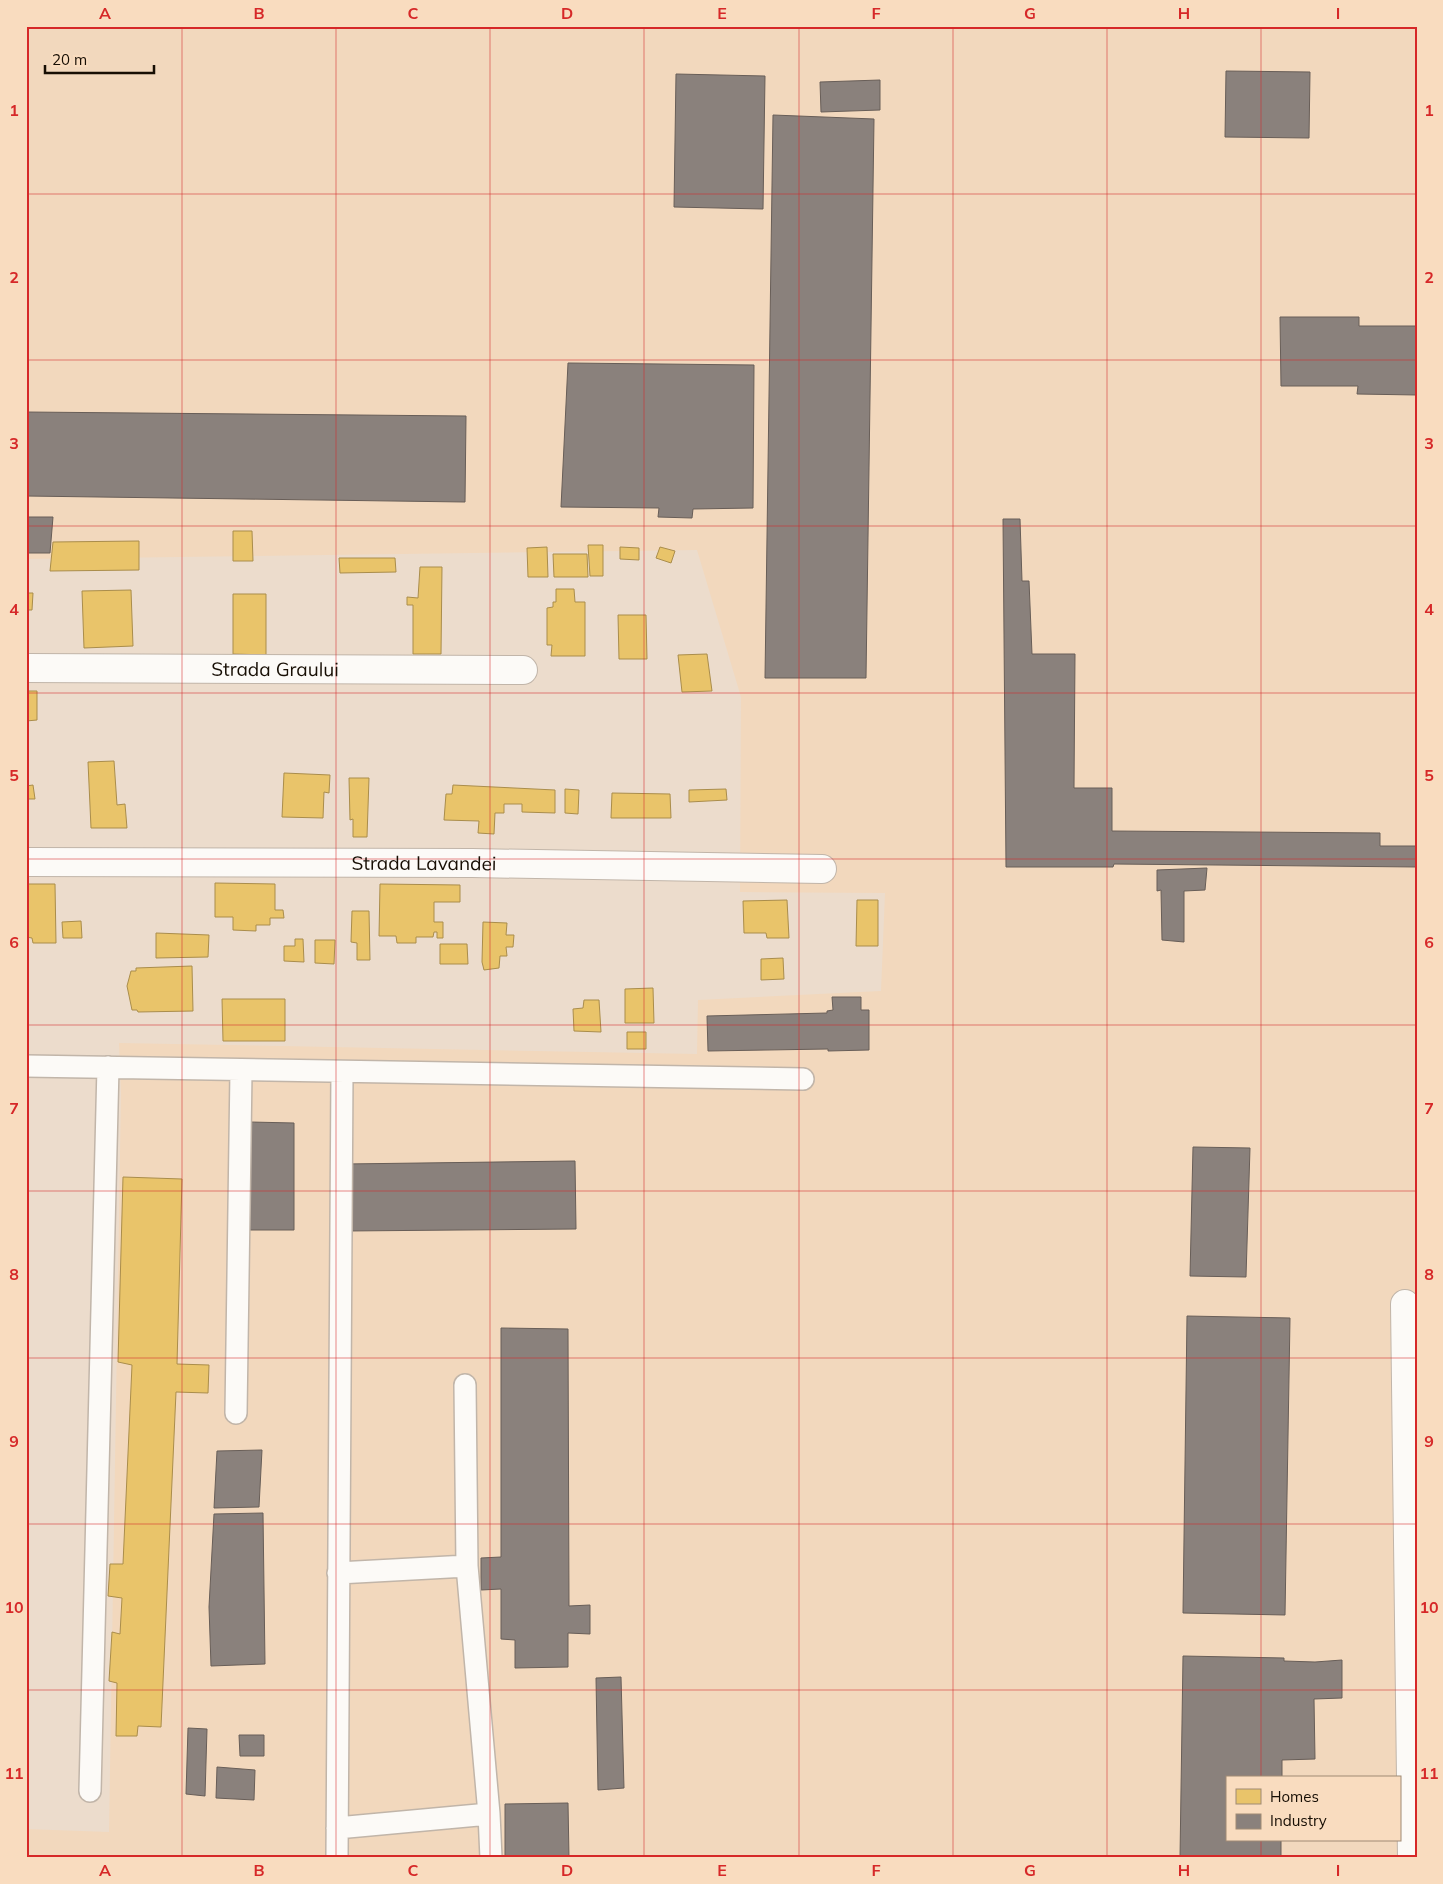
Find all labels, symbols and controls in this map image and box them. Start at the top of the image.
text: A [99,3,111,23]
text: B [253,3,265,23]
text: C [408,3,419,23]
text: D [561,3,573,23]
text: E [717,3,727,23]
text: F [871,3,881,23]
text: G [1024,3,1036,23]
text: H [1178,3,1190,23]
text: I [1336,3,1340,23]
scale bar [45,42,154,74]
text: 20 m [52,50,87,69]
text: 1 [9,100,19,120]
text: 1 [1424,100,1434,120]
text: 2 [9,267,19,287]
text: 2 [1424,267,1434,287]
text: 3 [9,433,19,453]
text: 3 [1424,433,1434,453]
text: 4 [9,599,19,619]
text: 4 [1424,599,1434,619]
street label: Strada Graului [211,657,339,681]
text: 5 [9,765,19,785]
text: 5 [1424,765,1434,785]
street label: Strada Lavandei [352,851,497,875]
text: 6 [9,932,19,952]
text: 6 [1424,932,1434,952]
text: 7 [9,1098,19,1118]
text: 7 [1424,1098,1434,1118]
text: 8 [9,1264,19,1284]
text: 8 [1424,1264,1434,1284]
text: 9 [9,1431,19,1451]
text: 9 [1424,1431,1434,1451]
text: 10 [4,1597,24,1617]
text: 10 [1419,1597,1439,1617]
text: 11 [4,1763,24,1783]
text: 11 [1419,1763,1439,1783]
legend [1226,1776,1400,1842]
text: Homes [1270,1787,1319,1806]
text: Industry [1270,1811,1327,1830]
text: A [99,1860,111,1880]
text: B [253,1860,265,1880]
text: C [408,1860,419,1880]
text: D [561,1860,573,1880]
text: E [717,1860,727,1880]
text: F [871,1860,881,1880]
text: G [1024,1860,1036,1880]
text: H [1178,1860,1190,1880]
text: I [1336,1860,1340,1880]

